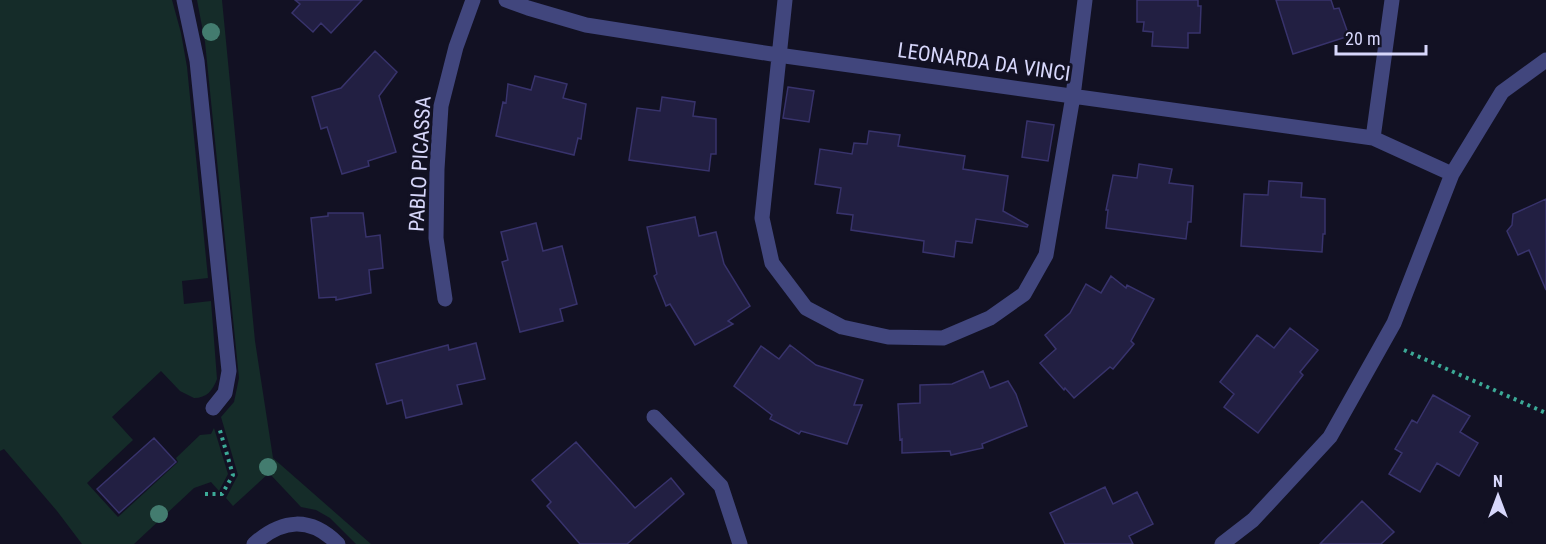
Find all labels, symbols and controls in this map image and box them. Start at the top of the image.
scale bar [1336,18,1426,56]
text: 20 m [1345,28,1380,49]
street label: LEONARDA DA VINCI [896,38,1072,86]
street label: PABLO PICASSA [404,96,436,232]
north arrow [1468,466,1528,526]
text: N [1493,472,1503,491]

